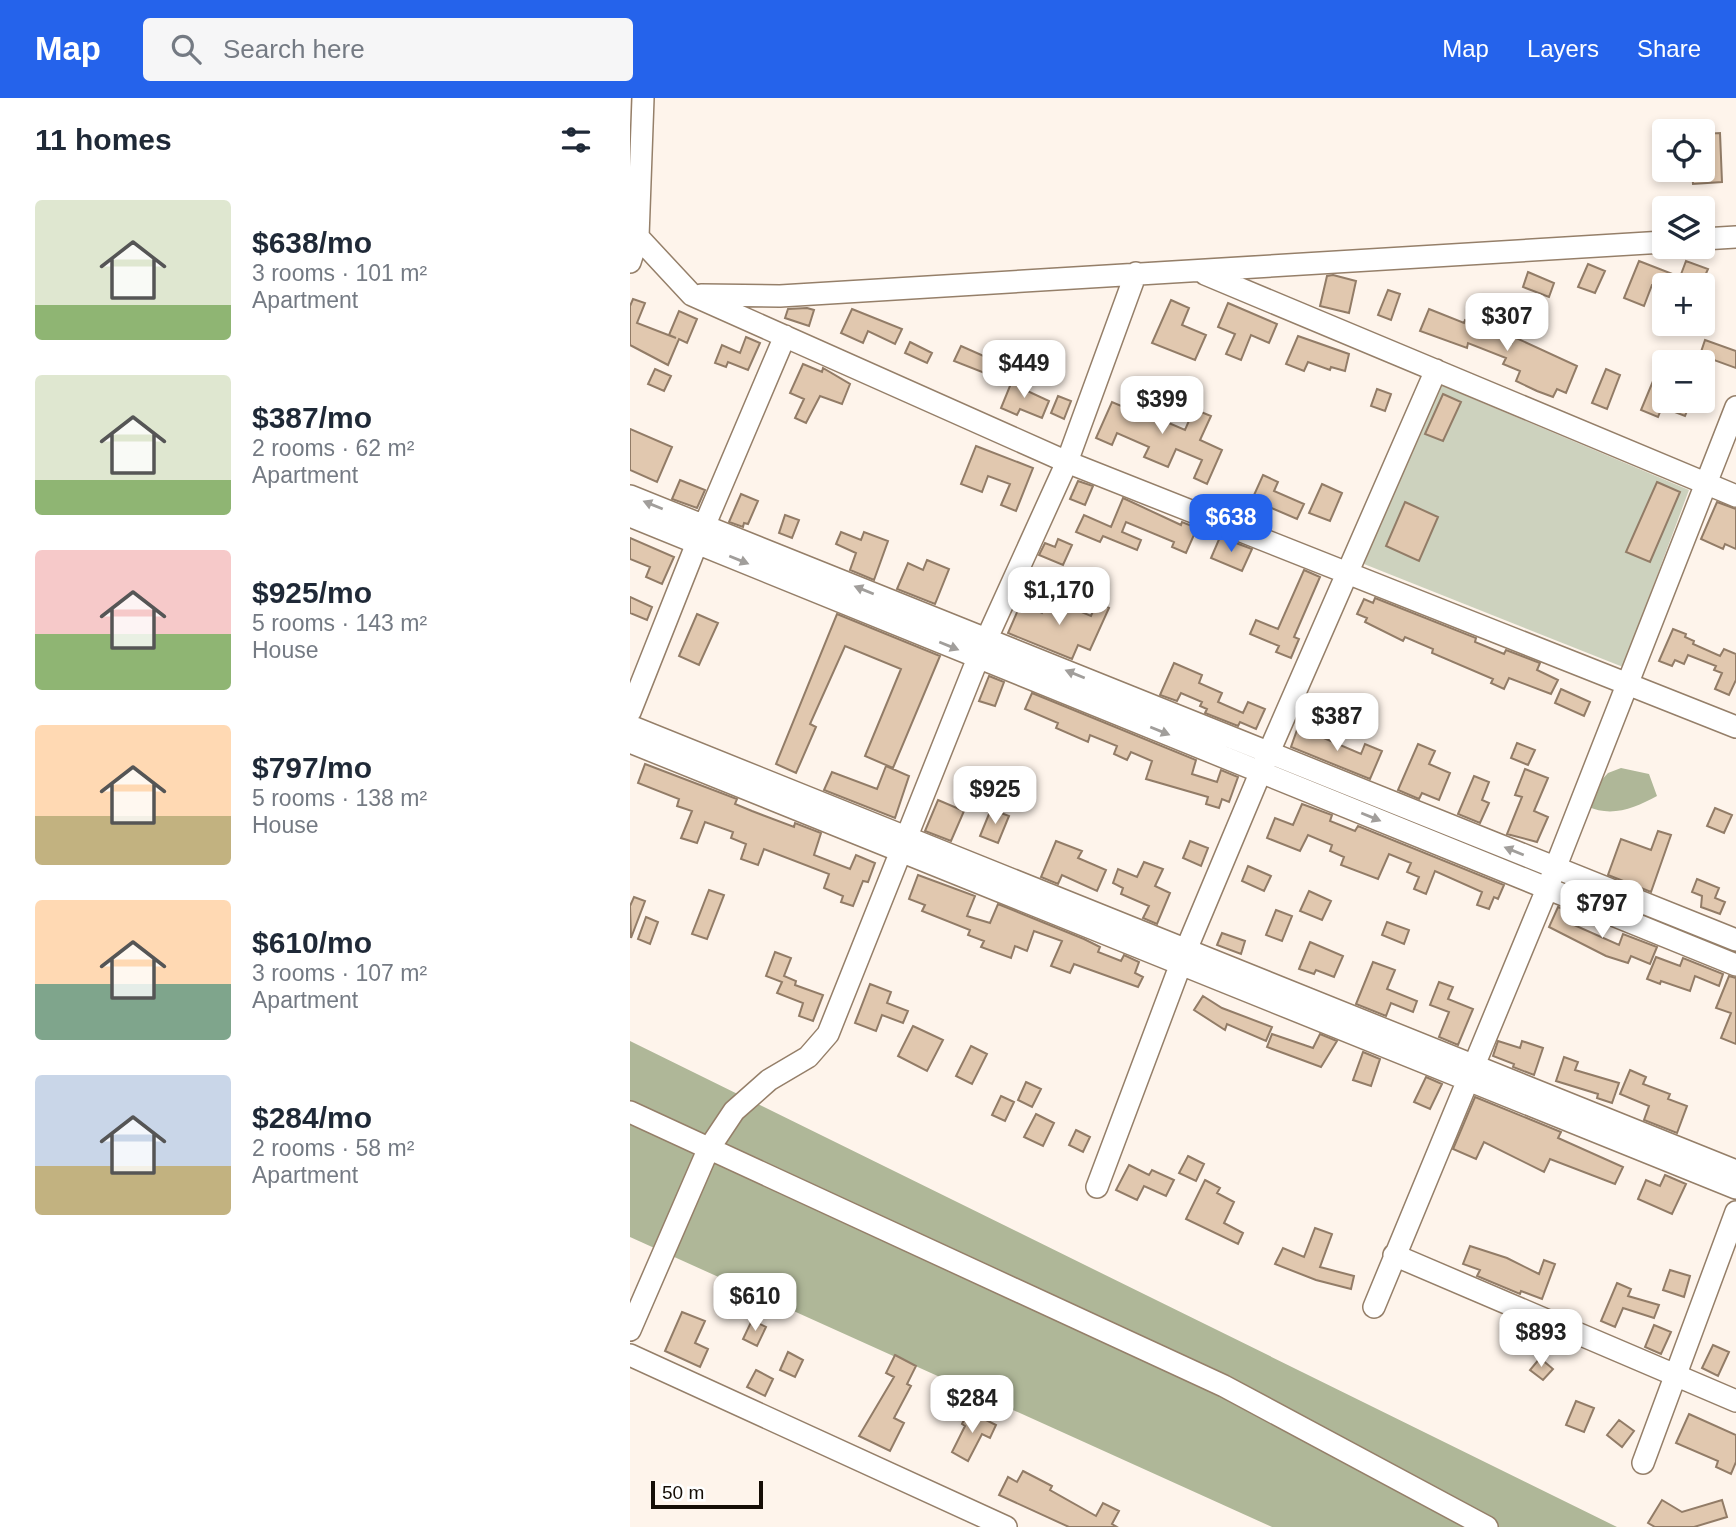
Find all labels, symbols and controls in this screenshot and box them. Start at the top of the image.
search box [143,18,633,81]
text: Map [35,30,101,67]
icon: search [167,30,205,68]
text: Search here [223,34,365,64]
text: Map [1442,35,1489,62]
text: Layers [1527,35,1599,62]
text: Share [1637,35,1701,62]
map controls [1652,119,1715,413]
button: locate [1652,119,1715,182]
icon: filters [557,121,595,159]
text: 11 homes [35,123,172,156]
button: layers [1652,196,1715,259]
text: $638/mo [252,226,372,259]
icon: home [91,228,175,312]
text: 3 rooms · 101 m² [252,260,427,286]
button: + [1652,273,1715,336]
text: Apartment [252,287,358,313]
pin: $307 [1466,294,1548,353]
text: $307 [1481,303,1533,329]
pin: $449 [983,341,1065,400]
text: $449 [998,350,1050,376]
button: − [1652,350,1715,413]
pin: $399 [1121,376,1203,436]
text: $399 [1136,386,1188,412]
text: $387/mo [252,401,372,434]
icon: home [91,403,175,487]
text: 2 rooms · 62 m² [252,435,414,461]
text: Apartment [252,462,358,488]
pin: $638 [1190,494,1272,554]
one-way arrow [642,499,663,510]
text: $638 [1205,504,1257,530]
one-way arrow [728,555,749,566]
pin: $1,170 [1002,568,1116,627]
text: $925/mo [252,576,372,609]
text: $1,170 [1024,577,1094,603]
icon: home [91,578,175,662]
one-way arrow [853,584,874,595]
text: 5 rooms · 143 m² [252,610,427,636]
text: House [252,637,318,663]
one-way arrow [939,640,960,651]
one-way arrow [1065,669,1086,680]
pin: $387 [1296,694,1378,753]
text: $387 [1311,703,1363,729]
one-way arrow [1150,726,1171,737]
text: $797/mo [252,751,372,784]
icon: home [91,753,175,837]
pin: $925 [954,766,1036,826]
text: $925 [969,776,1021,802]
text: 5 rooms · 138 m² [252,785,427,811]
text: House [252,812,318,838]
one-way arrow [1361,812,1382,823]
one-way arrow [1503,845,1524,856]
pin: $797 [1561,880,1643,940]
text: $797 [1576,890,1628,916]
text: $610/mo [252,926,372,959]
icon: home [91,928,175,1012]
text: 3 rooms · 107 m² [252,960,427,986]
text: Apartment [252,987,358,1013]
text: $284/mo [252,1101,372,1134]
icon: home [91,1103,175,1187]
text: 2 rooms · 58 m² [252,1135,414,1161]
text: Apartment [252,1162,358,1188]
pin: $610 [714,1274,796,1333]
text: $610 [729,1283,781,1309]
pin: $893 [1500,1310,1582,1369]
text: $893 [1515,1319,1567,1345]
pin: $284 [931,1376,1013,1435]
text: $284 [946,1385,998,1411]
scale bar [651,1478,763,1510]
text: 50 m [662,1482,704,1503]

